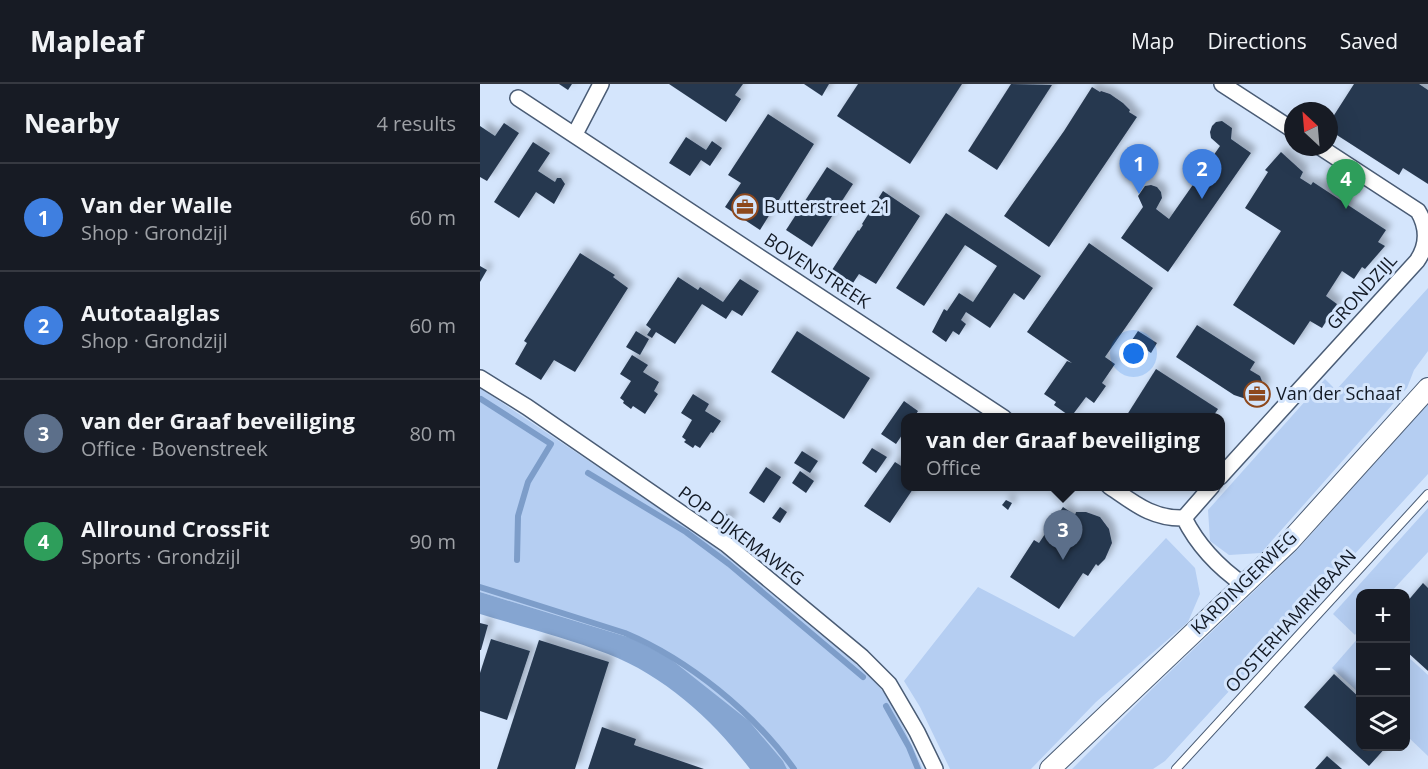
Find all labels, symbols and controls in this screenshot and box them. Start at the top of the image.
text: Mapleaf [30,22,144,60]
text: Map [1131,27,1174,55]
text: Directions [1207,27,1307,55]
text: Saved [1340,27,1398,55]
north arrow [1284,102,1338,156]
text: Nearby [24,105,119,141]
text: 4 results [376,110,456,137]
pin: 1 [1120,144,1158,194]
pin: 2 [1182,150,1222,199]
pin: 4 [1326,160,1366,209]
text: Van der Walle [81,189,232,219]
office icon: Butterstreet 21 [730,192,760,222]
place label: Butterstreet 21 [764,194,891,218]
text: 1 [38,204,49,231]
text: 60 m [409,204,456,231]
text: Shop · Grondzijl [81,219,228,246]
street label: BOVENSTREEK [760,227,876,314]
street label: GRONDZIJL [1321,248,1402,334]
text: Autotaalglas [81,297,220,327]
text: 2 [38,312,49,339]
text: 60 m [409,312,456,339]
text: Shop · Grondzijl [81,327,228,354]
your location [1119,339,1148,368]
office icon: Van der Schaaf [1242,379,1272,409]
place label: Van der Schaaf [1276,381,1402,405]
text: van der Graaf beveiliging [81,405,355,435]
popup [901,413,1225,491]
text: 3 [38,420,49,447]
text: 80 m [409,420,456,447]
text: van der Graaf beveiliging [926,424,1200,454]
text: Office · Bovenstreek [81,435,268,462]
text: Office [926,454,981,481]
street label: POP DIJKEMAWEG [674,480,809,590]
pin: 3 [1044,510,1082,560]
text: Allround CrossFit [81,513,270,543]
street label: KARDINGERWEG [1185,525,1302,639]
text: 4 [38,528,49,555]
text: 90 m [409,528,456,555]
text: Sports · Grondzijl [81,543,240,570]
street label: OOSTERHAMRIKBAAN [1219,544,1361,697]
map controls [1356,589,1410,751]
button: + [1356,589,1410,643]
button: − [1356,643,1410,697]
button: layers [1356,697,1410,751]

